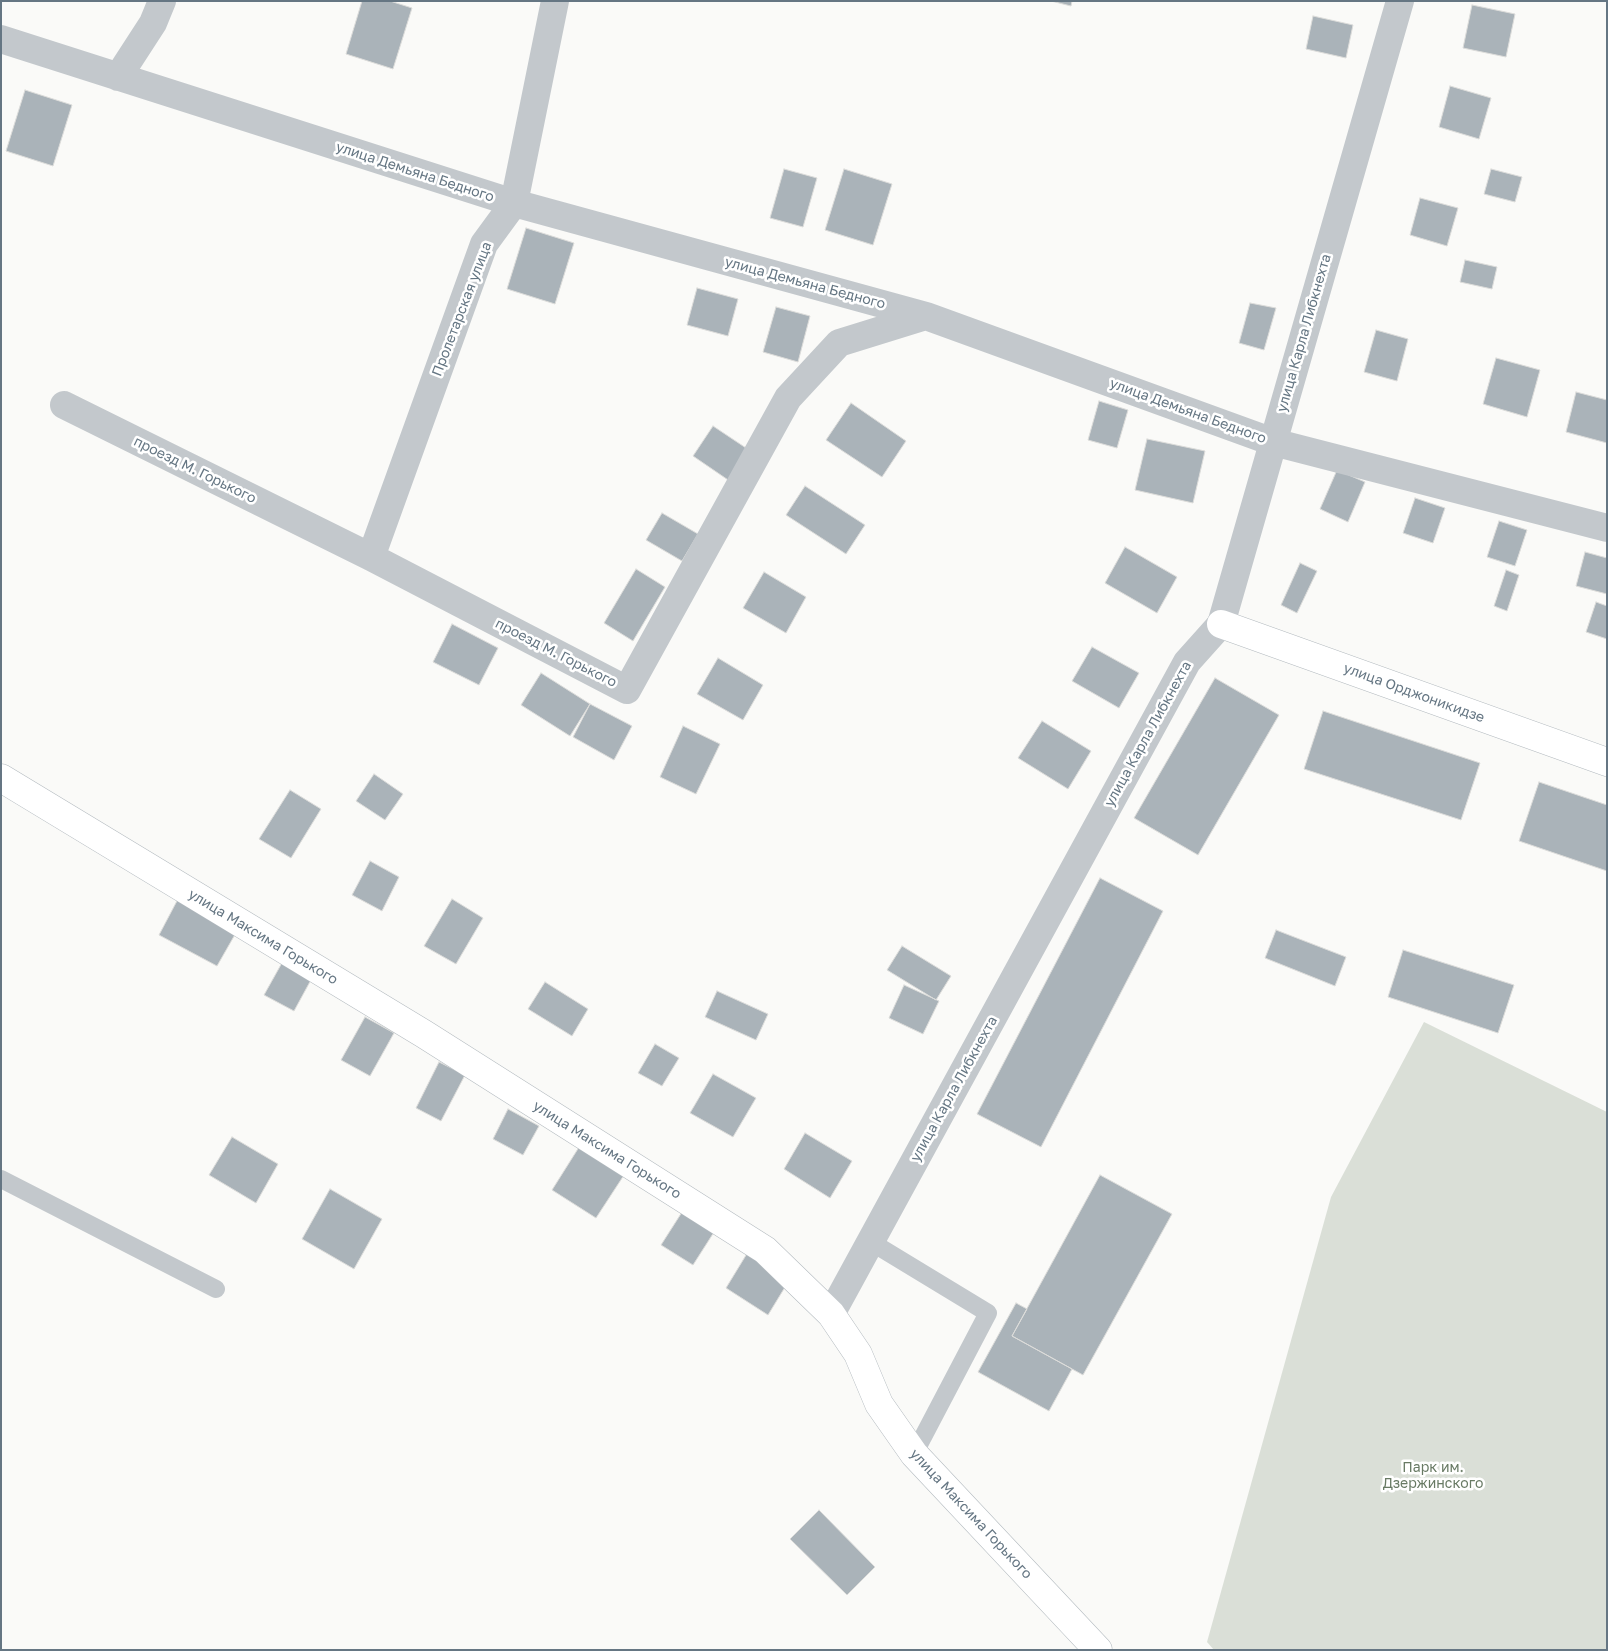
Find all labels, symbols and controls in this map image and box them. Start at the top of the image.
street label: улица Демьяна Бедного [334,138,496,206]
street label: Пролетарская улица [429,239,495,379]
street label: улица Карла Либкнехта [1273,252,1335,414]
street label: улица Демьяна Бедного [723,253,887,313]
street label: улица Демьяна Бедного [1107,375,1269,447]
street label: проезд М. Горького [131,433,259,507]
street label: проезд М. Горького [492,615,620,691]
street label: улица Карла Либкнехта [1101,658,1195,810]
street label: улица Орджоникидзе [1341,660,1487,726]
street label: улица Максима Горького [185,886,341,988]
street label: улица Карла Либкнехта [907,1013,1001,1165]
street label: улица Максима Горького [530,1097,684,1203]
street label: улица Максима Горького [906,1446,1036,1582]
park label: Парк им. Дзержинского [1383,1460,1483,1492]

